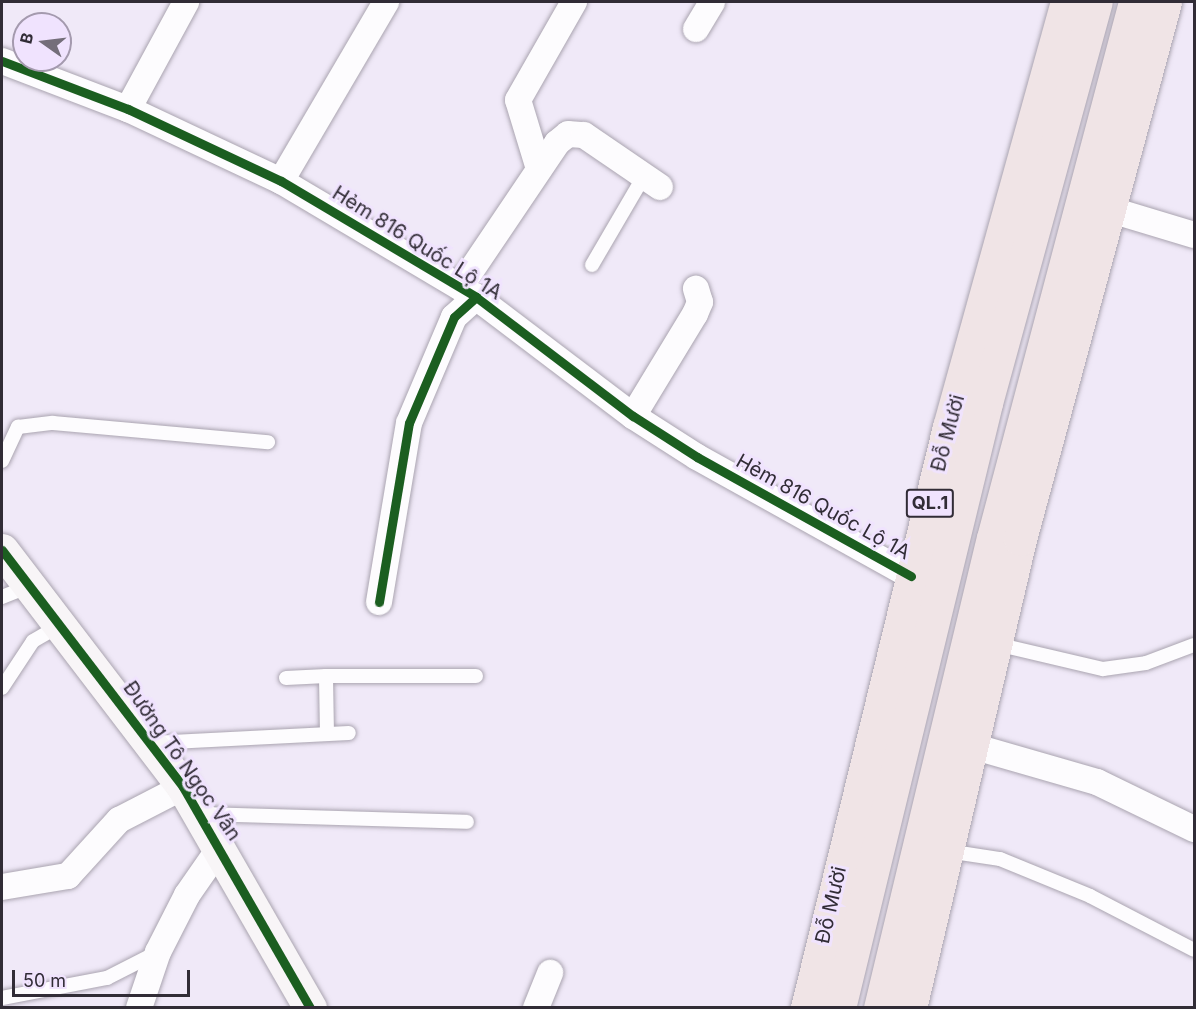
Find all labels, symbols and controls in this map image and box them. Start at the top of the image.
north arrow [12,12,72,72]
text: B [15,31,37,46]
street label: Hẻm 816 Quốc Lộ 1A [328,181,506,305]
street label: Đỗ Mười [926,392,970,474]
street label: Hẻm 816 Quốc Lộ 1A [732,449,914,565]
road number: QL.1 [904,488,956,518]
street label: Đường Tô Ngọc Vân [118,677,246,845]
street label: Đỗ Mười [810,864,852,946]
scale bar [15,958,194,996]
text: 50 m [23,970,66,991]

